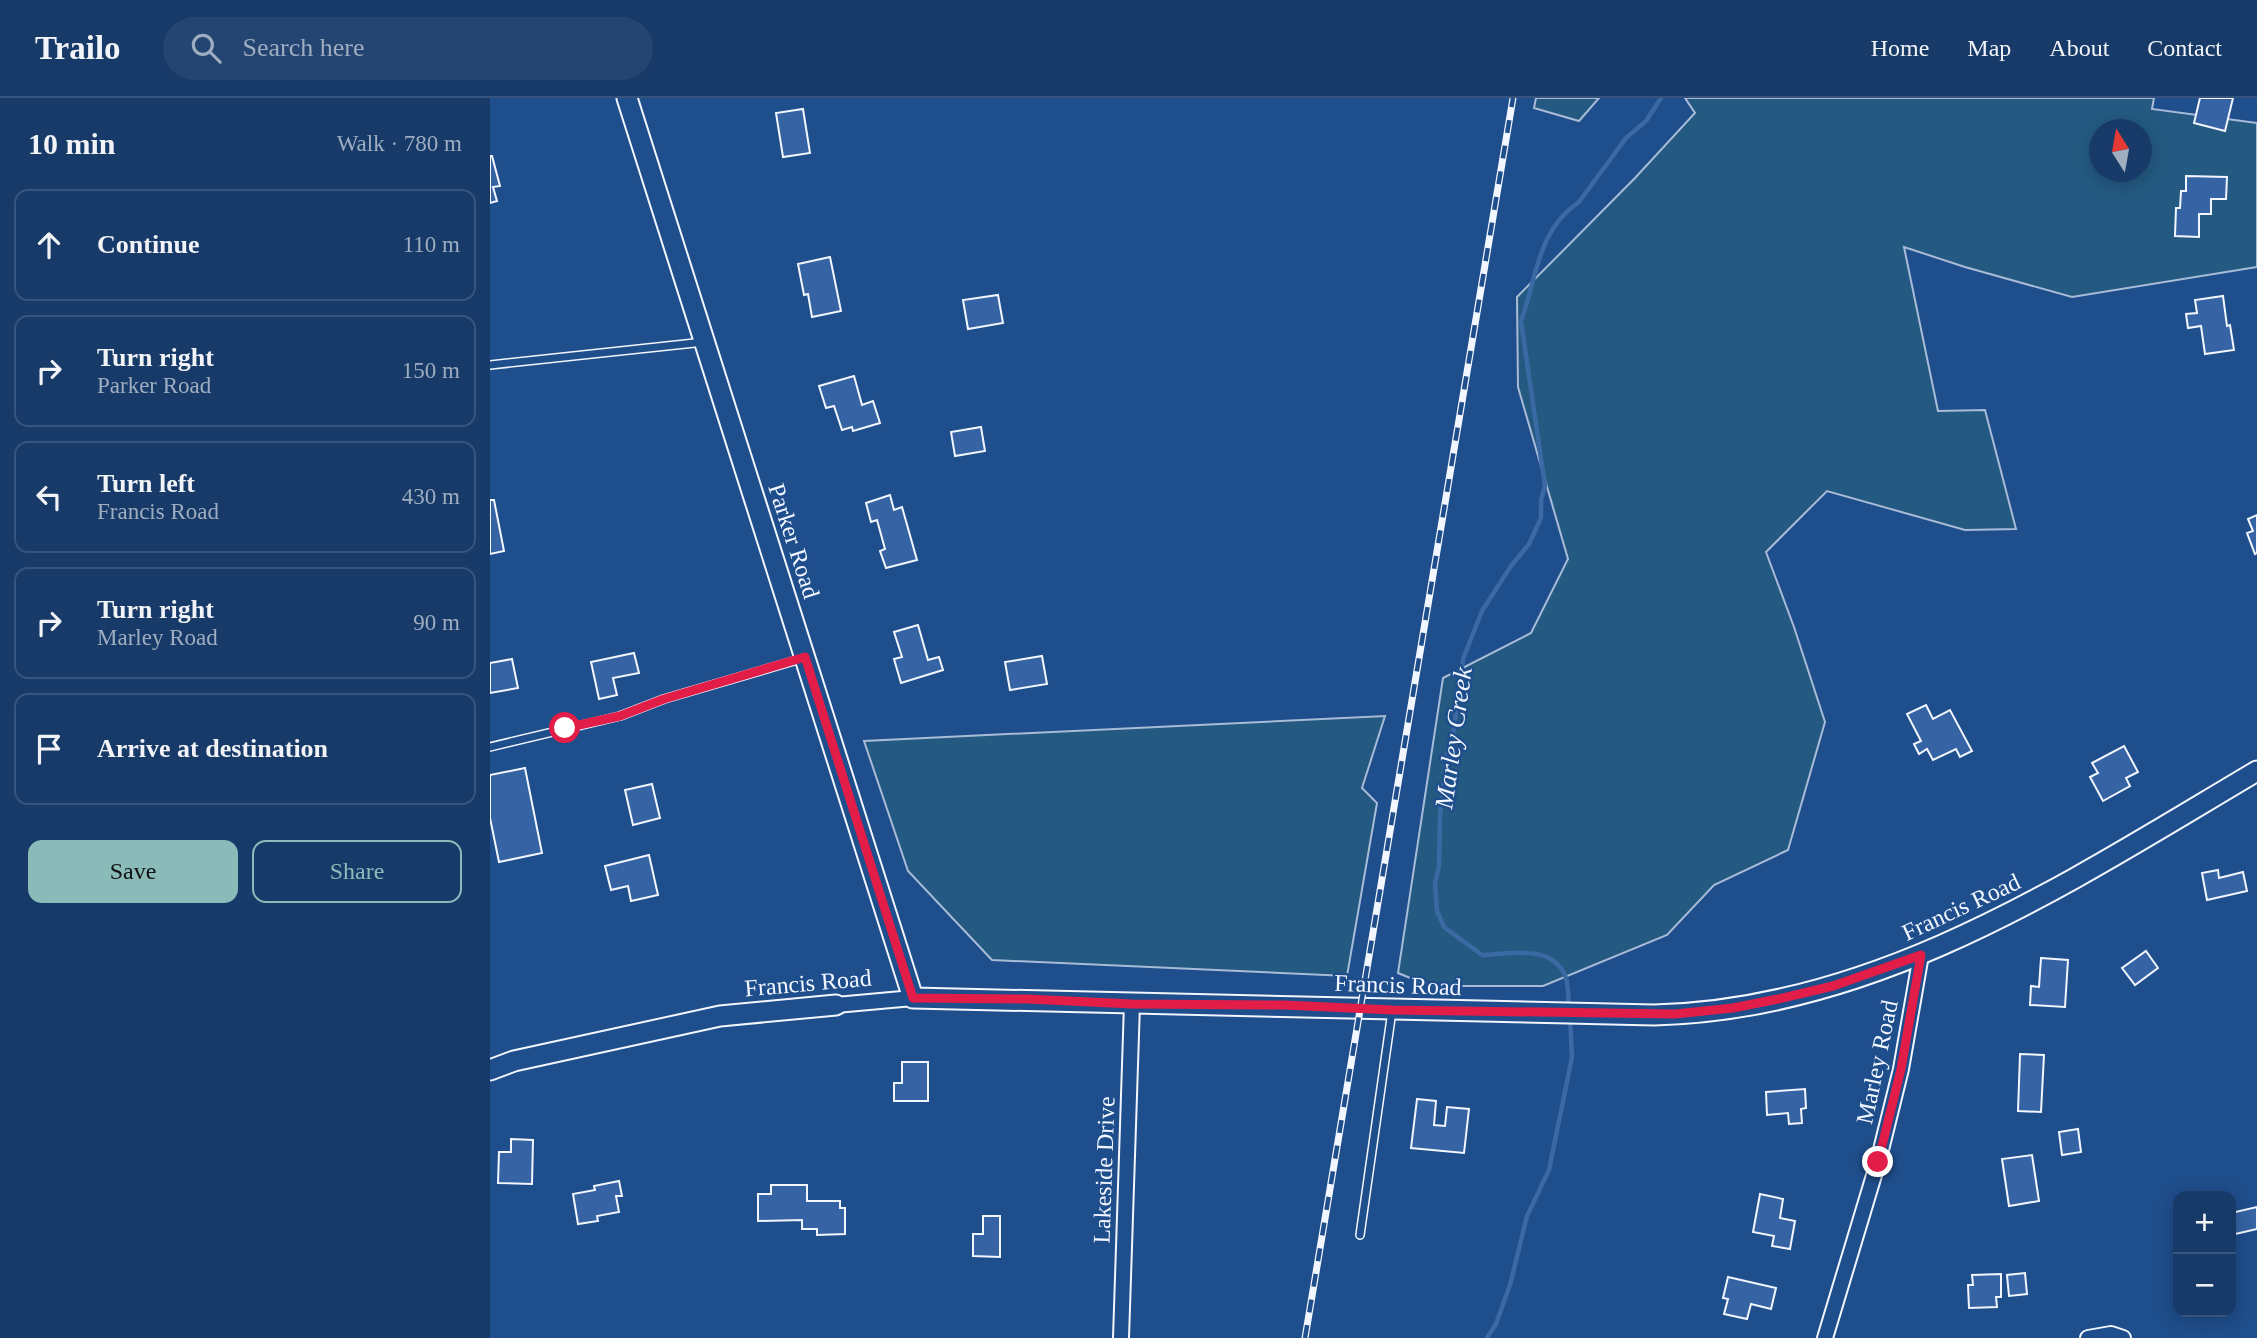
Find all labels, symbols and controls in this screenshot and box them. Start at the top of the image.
search box [163,17,653,80]
icon: search [187,29,225,67]
text: Trailo [35,30,121,66]
text: Search here [243,33,365,62]
text: Home [1871,35,1929,61]
text: Map [1967,35,2011,61]
text: About [2049,35,2109,61]
text: Contact [2147,35,2222,61]
north arrow [2089,119,2152,182]
text: 10 min [28,127,116,160]
text: Walk · 780 m [337,131,462,156]
icon: ahead [30,226,68,264]
text: Continue [97,230,200,259]
text: 110 m [403,232,460,257]
text: Turn right [97,343,214,372]
icon: right [30,352,68,390]
text: 150 m [402,358,460,383]
text: Parker Road [97,373,211,398]
text: Turn left [97,469,195,498]
icon: left [30,478,68,516]
street label: Parker Road [763,480,825,602]
text: 430 m [402,484,460,509]
text: Francis Road [97,499,219,524]
text: Turn right [97,595,214,624]
icon: right [30,604,68,642]
text: 90 m [413,610,460,635]
text: Marley Road [97,625,218,650]
water label: Marley Creek [1429,665,1478,812]
route start [549,712,580,743]
icon: arrive [30,730,68,768]
text: Arrive at destination [97,734,328,763]
button: Save [28,840,238,903]
button: Share [252,840,462,903]
street label: Francis Road [1898,868,2024,946]
street label: Francis Road [743,965,873,1001]
street label: Francis Road [1334,970,1462,1000]
street label: Marley Road [1851,998,1903,1126]
street label: Lakeside Drive [1088,1096,1120,1244]
route end [1862,1146,1893,1177]
map controls [2173,1191,2236,1317]
button: + [2173,1191,2236,1254]
button: − [2173,1254,2236,1317]

